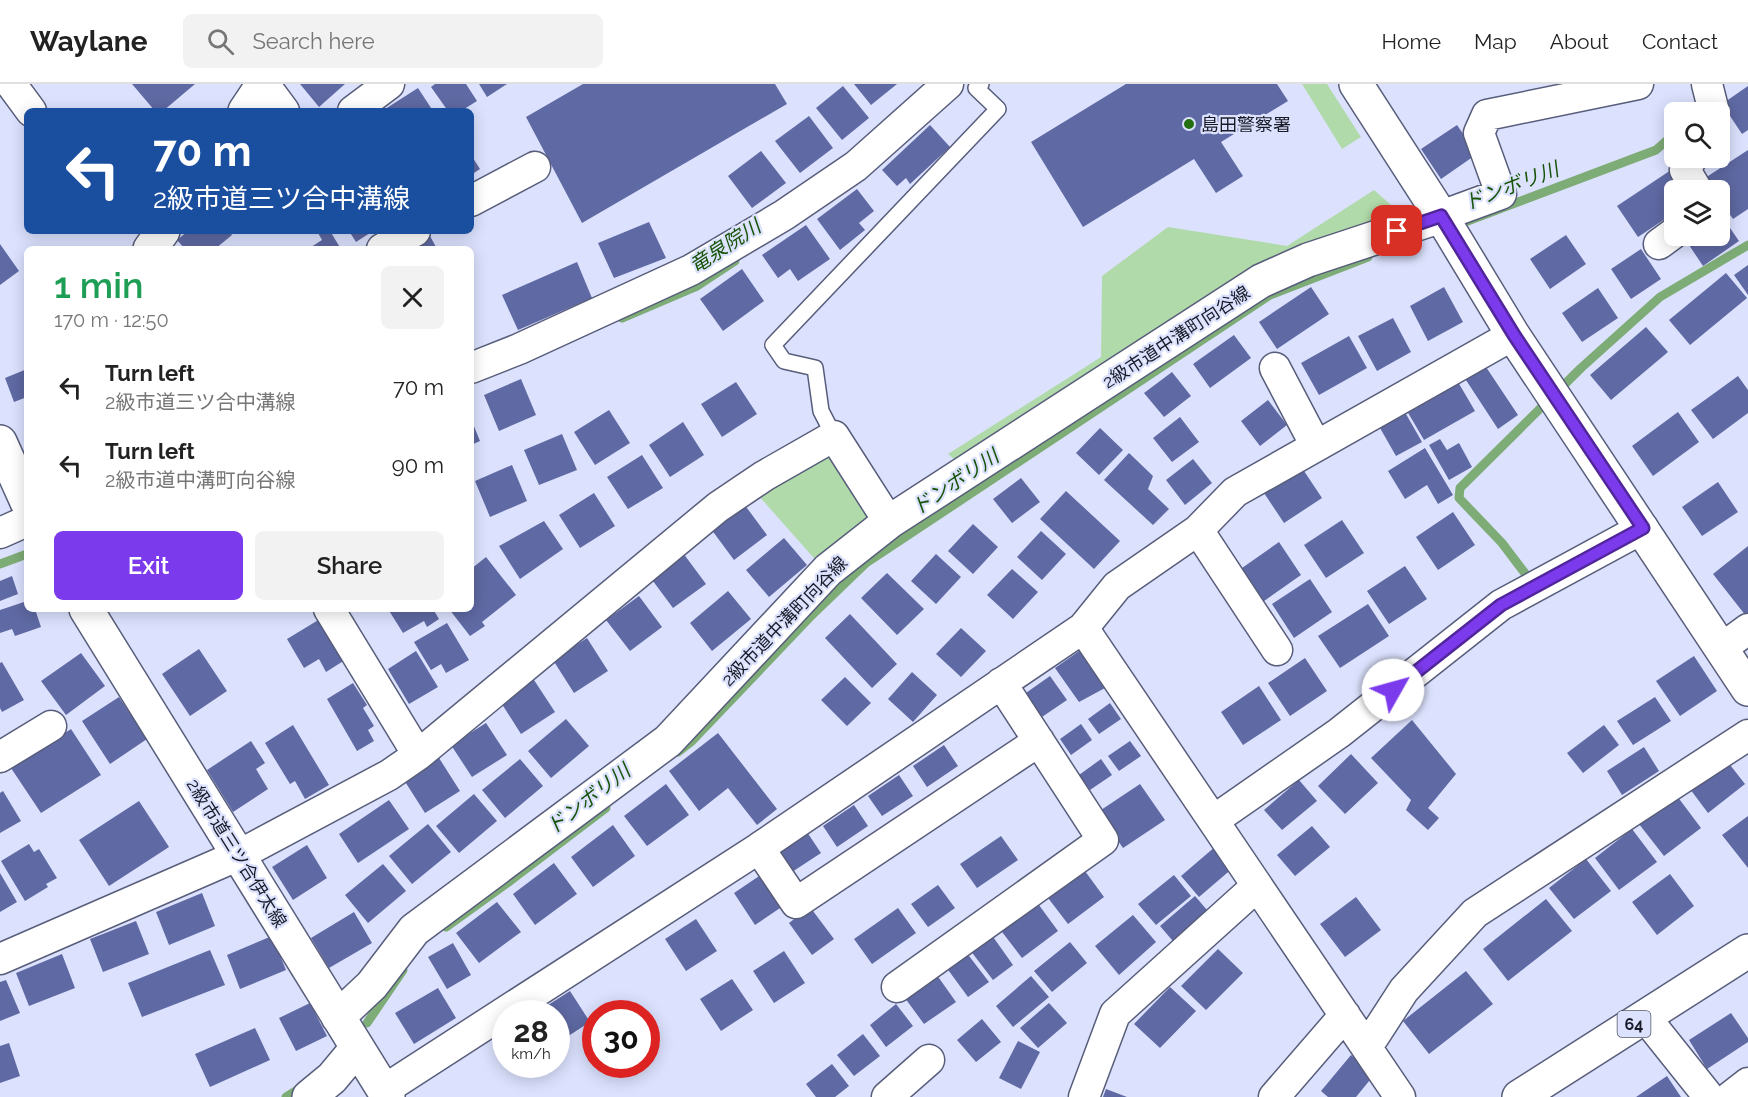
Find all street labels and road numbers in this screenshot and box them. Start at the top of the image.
street label: 2級市道中溝町向谷線 [1098,282,1254,392]
street label: 2級市道中溝町向谷線 [717,552,851,690]
street label: 2級市道三ツ合伊太線 [183,775,291,931]
road number: 64 [1618,1011,1650,1037]

